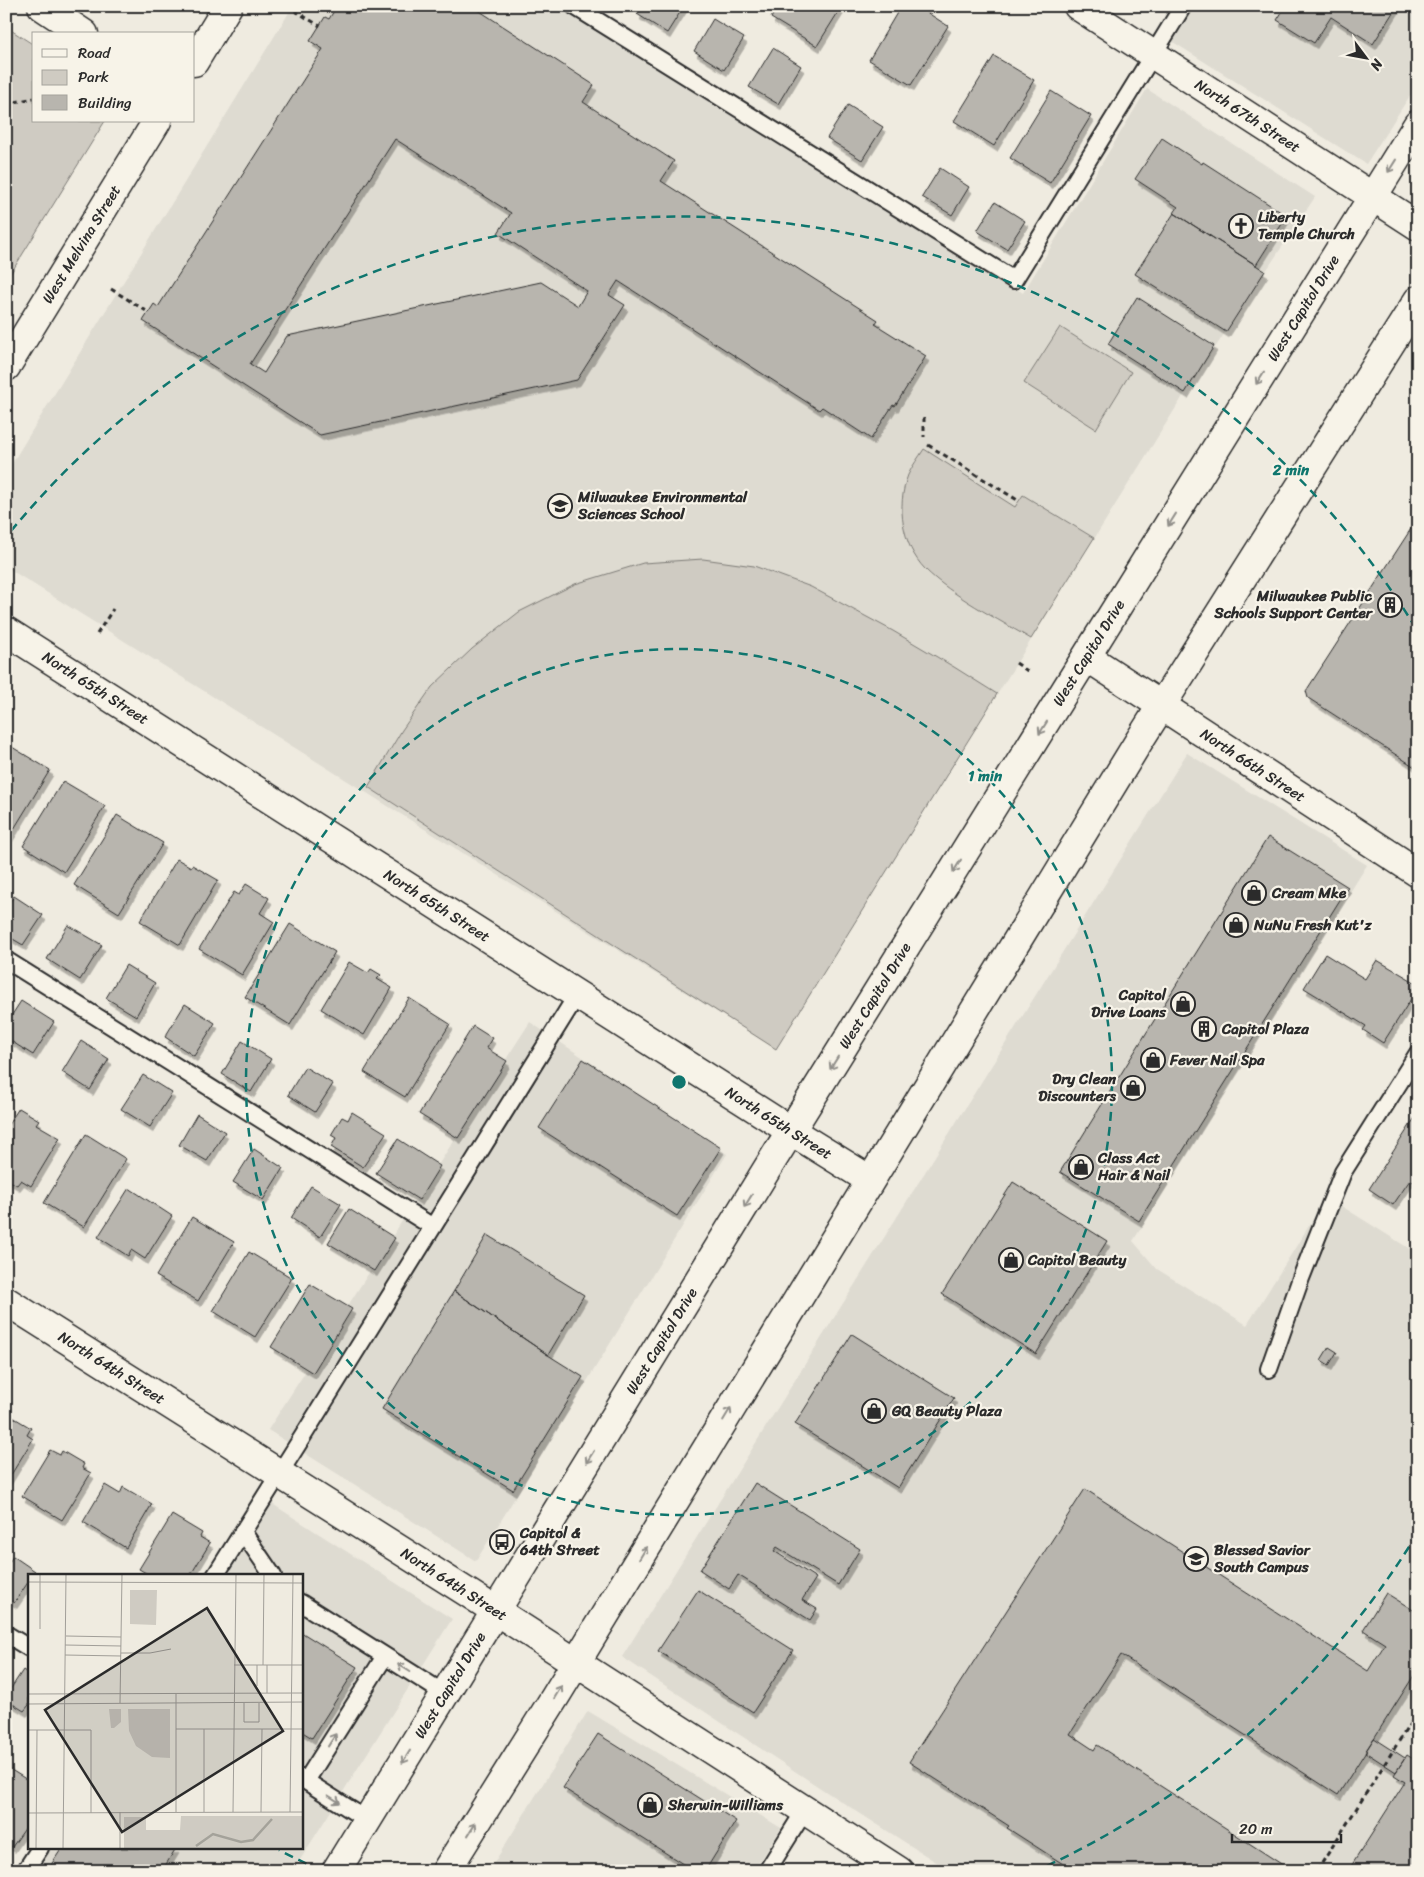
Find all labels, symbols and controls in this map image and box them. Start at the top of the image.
legend [32,32,195,122]
north arrow [1342,32,1392,82]
text: Road [78,40,111,66]
text: N [1363,53,1390,76]
text: Park [78,64,109,90]
street label: North 67th Street [1189,72,1306,160]
text: Building [78,90,132,116]
one-way arrow [1387,159,1398,173]
street label: West Melvina Street [35,179,128,309]
place label: Liberty Temple Church [1258,204,1355,247]
church icon: Liberty Temple Church [1228,213,1254,239]
street label: West Capitol Drive [1260,250,1346,367]
one-way arrow [1255,371,1265,385]
text: 2 min [1272,457,1310,483]
place label: Milwaukee Environmental Sciences School [577,484,748,527]
school or university icon: Milwaukee Environmental Sciences School [547,493,573,519]
one-way arrow [1167,513,1177,527]
place label: Milwaukee Public Schools Support Center [1213,583,1374,626]
building icon: Milwaukee Public Schools Support Center [1377,592,1403,618]
street label: West Capitol Drive [1045,594,1132,711]
street label: North 65th Street [37,644,154,732]
one-way arrow [1037,721,1047,735]
street label: North 66th Street [1195,721,1311,810]
text: 1 min [968,763,1003,789]
one-way arrow [951,859,961,873]
street label: North 65th Street [378,862,496,950]
shop icon: Cream Mke [1241,880,1267,906]
place label: Cream Mke [1271,880,1347,906]
shop icon: NuNu Fresh Kut'z [1223,912,1249,938]
place label: NuNu Fresh Kut'z [1253,912,1372,938]
street label: West Capitol Drive [832,937,918,1054]
place label: Capitol Drive Loans [1091,982,1167,1025]
shop icon: Capitol Drive Loans [1170,991,1196,1017]
building icon: Capitol Plaza [1191,1016,1217,1042]
place label: Capitol Plaza [1221,1016,1309,1042]
shop icon: Fever Nail Spa [1140,1047,1166,1073]
place label: Fever Nail Spa [1169,1047,1265,1073]
one-way arrow [828,1056,838,1070]
place label: Dry Clean Discounters [1038,1066,1117,1109]
centre of rings [670,1073,688,1091]
shop icon: Dry Clean Discounters [1120,1075,1146,1101]
street label: North 65th Street [720,1079,838,1167]
place label: Class Act Hair & Nail [1097,1145,1171,1188]
shop icon: Class Act Hair & Nail [1068,1154,1094,1180]
one-way arrow [742,1194,752,1208]
shop icon: Capitol Beauty [998,1247,1024,1273]
place label: Capitol Beauty [1027,1247,1127,1273]
street label: West Capitol Drive [619,1282,704,1400]
street label: North 64th Street [53,1324,171,1412]
shop icon: GQ Beauty Plaza [861,1398,887,1424]
place label: GQ Beauty Plaza [891,1398,1002,1424]
one-way arrow [723,1408,733,1422]
one-way arrow [585,1450,595,1464]
place label: Capitol & 64th Street [519,1520,600,1563]
bus stop icon: Capitol & 64th Street [489,1529,515,1555]
place label: Blessed Savior South Campus [1213,1537,1312,1580]
street label: North 64th Street [395,1540,513,1628]
one-way arrow [638,1546,648,1560]
school or university icon: Blessed Savior South Campus [1183,1546,1209,1572]
inset map [28,1574,302,1850]
street label: West Capitol Drive [407,1627,493,1744]
one-way arrow [397,1663,411,1673]
one-way arrow [554,1685,564,1699]
one-way arrow [327,1734,337,1748]
one-way arrow [401,1750,412,1764]
shop icon: Sherwin-Williams [637,1792,663,1818]
place label: Sherwin-Williams [667,1792,784,1818]
one-way arrow [327,1794,341,1805]
scale bar [1232,1812,1340,1844]
text: 20 m [1239,1816,1273,1842]
one-way arrow [467,1823,477,1837]

